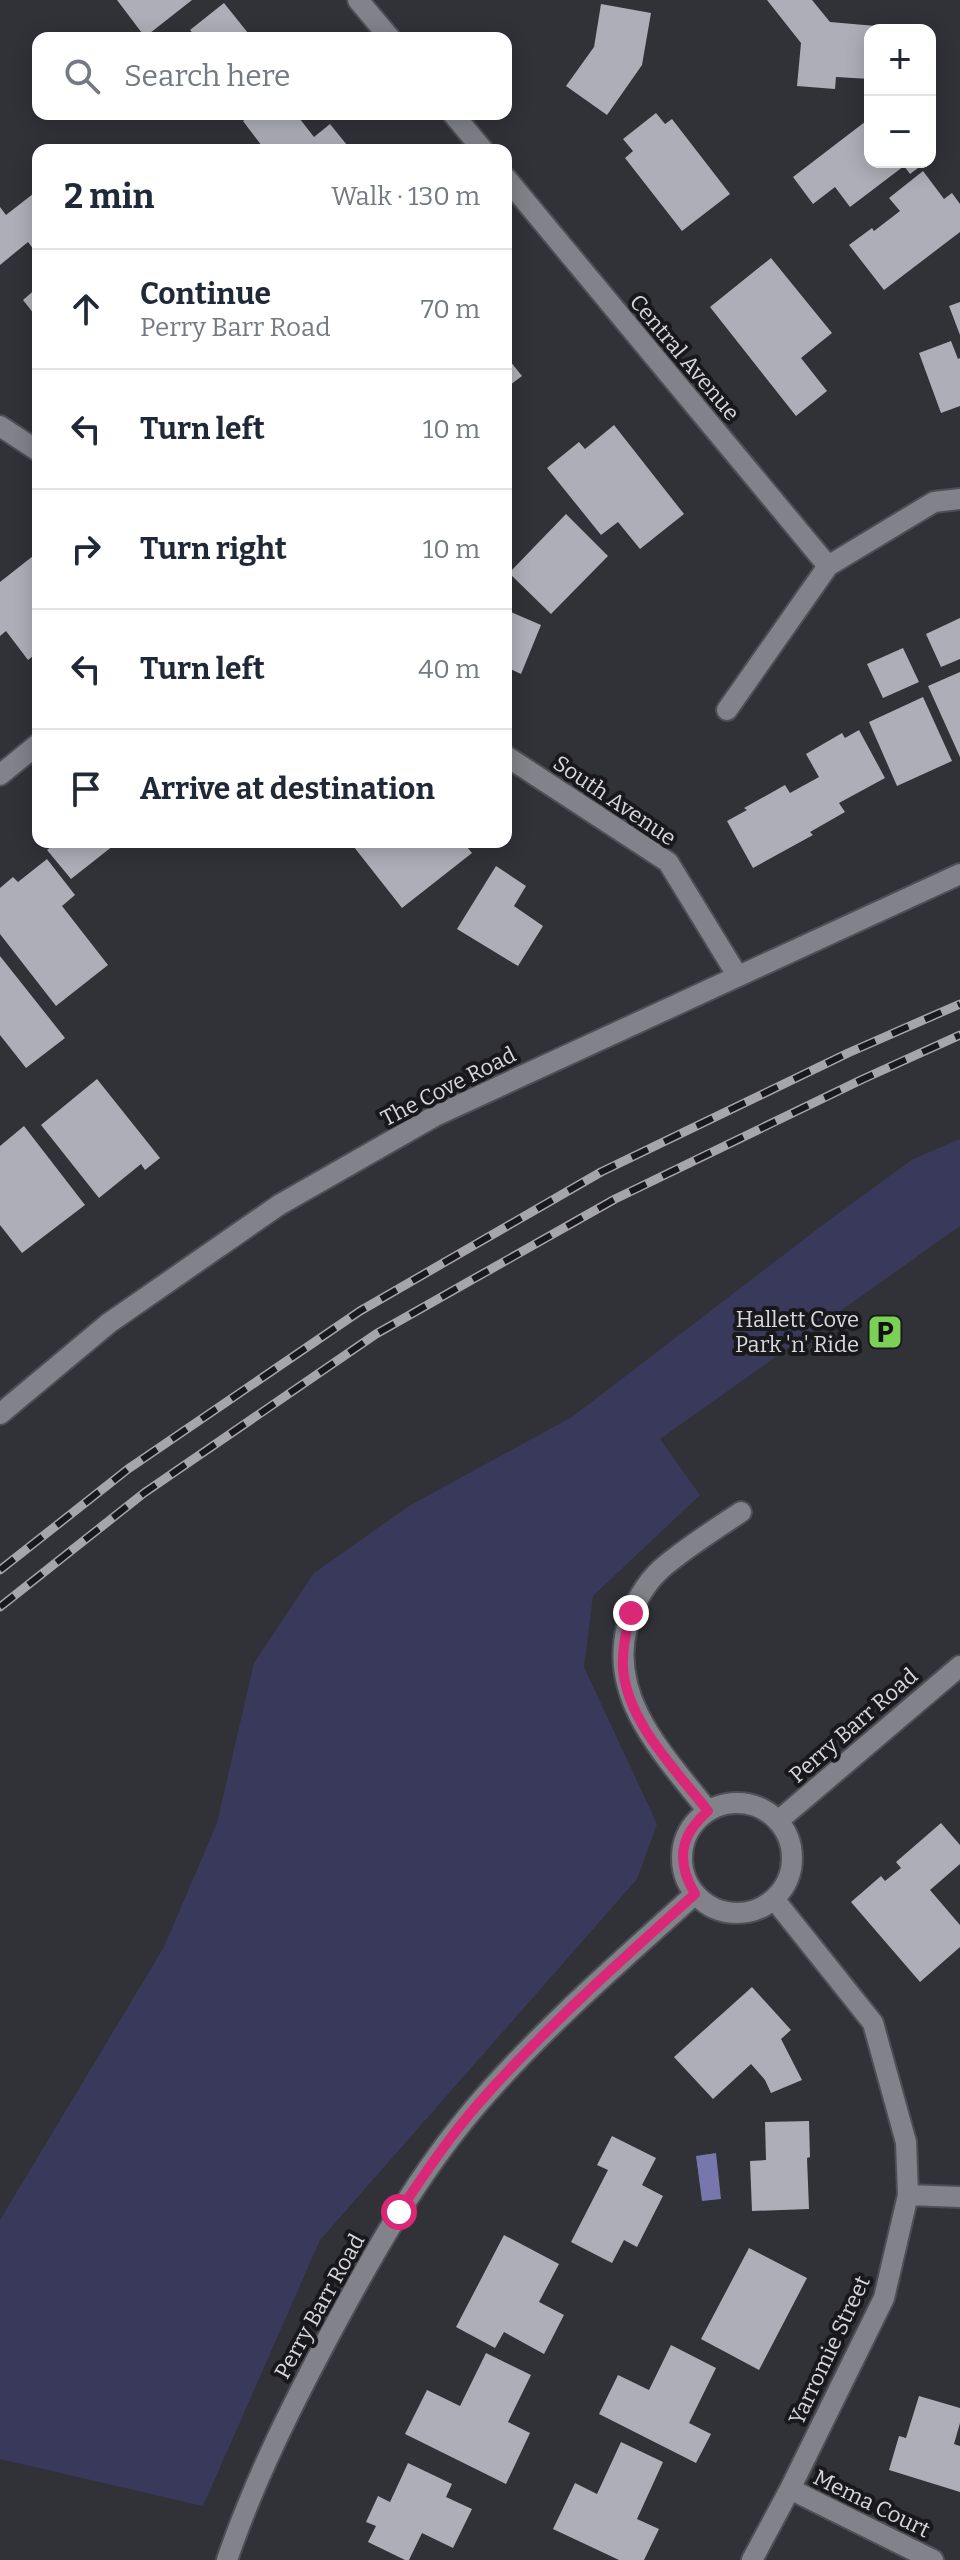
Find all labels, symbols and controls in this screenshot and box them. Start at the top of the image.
map controls [864,24,936,168]
button: + [864,24,936,96]
search box [32,32,512,120]
icon: search [60,54,104,98]
text: Search here [124,58,291,94]
button: − [864,96,936,168]
text: 2 min [64,176,154,217]
text: Walk · 130 m [331,181,480,212]
text: Continue [140,276,271,312]
icon: ahead [64,287,108,331]
street label: Central Avenue [624,289,745,426]
text: 70 m [421,294,480,325]
text: Perry Barr Road [140,312,331,343]
icon: left [64,407,108,451]
text: Turn left [140,411,265,447]
text: 10 m [423,414,480,445]
icon: right [64,527,108,571]
text: Turn right [140,531,287,567]
text: 10 m [423,534,480,565]
icon: left [64,647,108,691]
text: Turn left [140,651,265,687]
text: 40 m [418,654,480,685]
street label: South Avenue [548,749,681,851]
icon: arrive [64,767,108,811]
text: Arrive at destination [140,771,435,807]
street label: The Cove Road [376,1041,520,1132]
place label: Hallett Cove Park 'n' Ride [735,1306,859,1358]
parking icon: Hallett Cove Park 'n' Ride [866,1313,904,1351]
route end [613,1595,649,1631]
street label: Perry Barr Road [784,1662,923,1788]
route start [381,2194,417,2230]
street label: Perry Barr Road [269,2229,370,2383]
street label: Yarromie Street [783,2271,876,2429]
street label: Mema Court [809,2464,934,2543]

